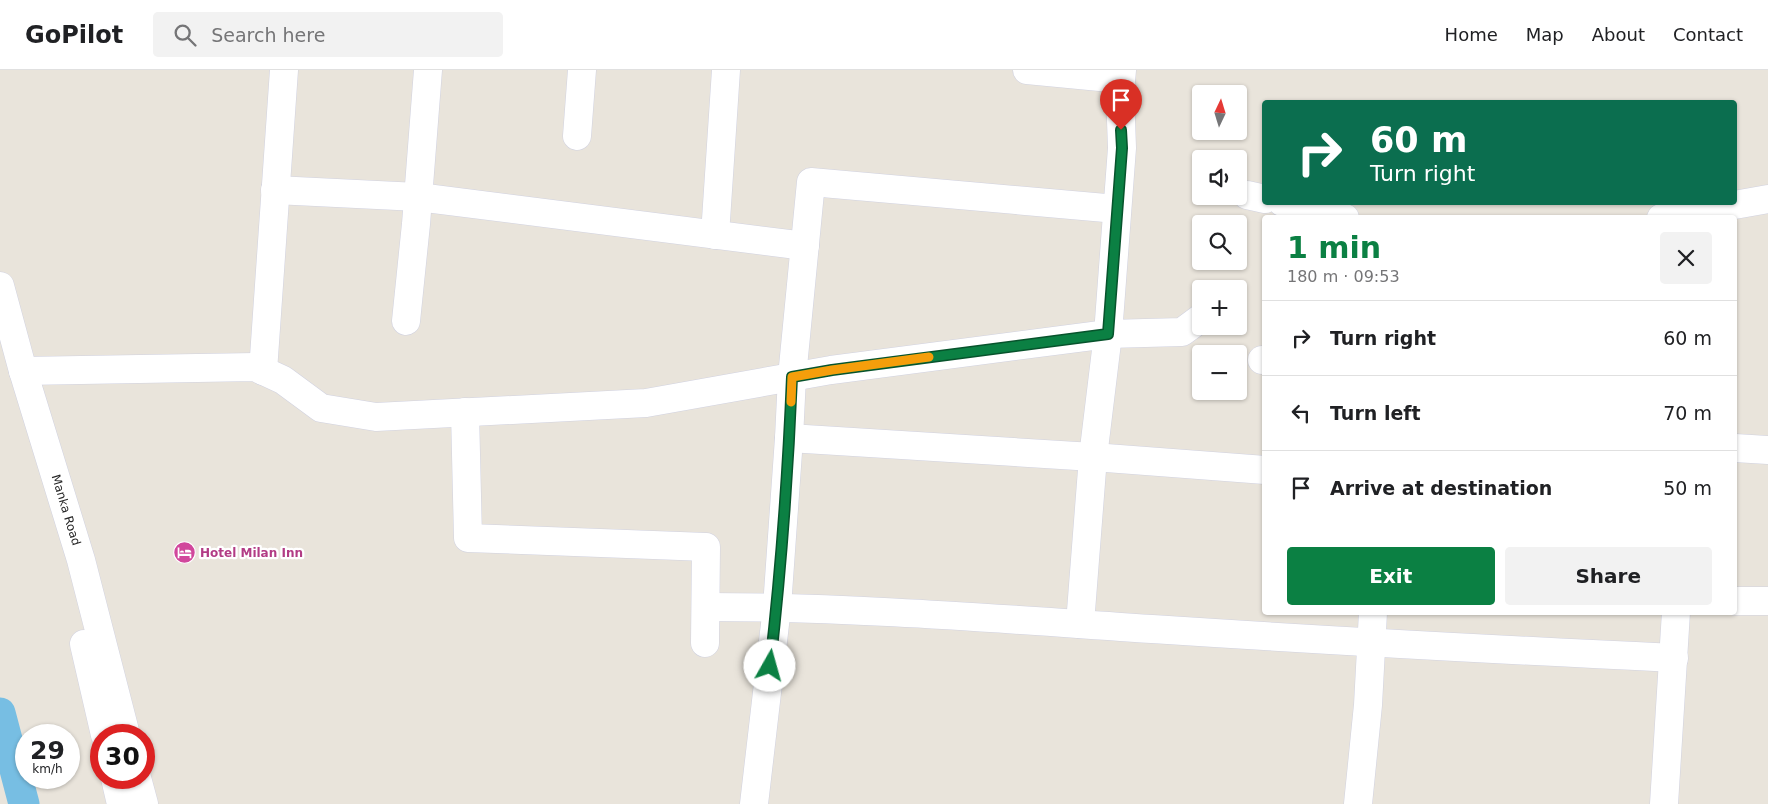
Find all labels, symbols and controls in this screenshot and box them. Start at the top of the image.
search box [153,12,503,57]
text: GoPilot [25,21,123,49]
icon: search [171,21,199,49]
text: Search here [211,24,325,46]
text: Home [1445,24,1498,45]
text: Map [1526,24,1564,45]
text: About [1592,24,1645,45]
text: Contact [1673,24,1743,45]
pin [1100,79,1142,130]
north arrow [1192,85,1248,140]
map controls [1192,85,1247,400]
icon: arrive [1107,86,1135,114]
icon: right [1287,120,1352,185]
text: 60 m [1370,120,1467,160]
button: sound [1192,150,1247,205]
text: Turn right [1370,161,1475,186]
button: search [1192,215,1247,270]
text: 1 min [1287,230,1381,265]
button: close [1660,232,1712,284]
text: 180 m · 09:53 [1287,267,1400,286]
button: + [1192,280,1247,335]
icon: right [1287,324,1315,352]
text: Turn right [1330,327,1436,349]
text: 60 m [1663,327,1712,349]
button: − [1192,345,1247,400]
icon: left [1287,399,1315,427]
text: Turn left [1330,402,1421,424]
text: 70 m [1663,402,1712,424]
street label: Manka Road [49,473,83,547]
icon: arrive [1287,474,1315,502]
text: Arrive at destination [1330,477,1552,499]
text: 50 m [1663,477,1712,499]
hotel icon: Hotel Milan Inn [172,541,196,565]
place label: Hotel Milan Inn [200,546,303,560]
button: Exit [1287,547,1495,605]
button: Share [1505,547,1712,605]
position arrow [743,639,795,691]
speed limit sign: 30 [90,724,155,789]
text: 29 [30,736,65,765]
text: km/h [32,762,63,776]

